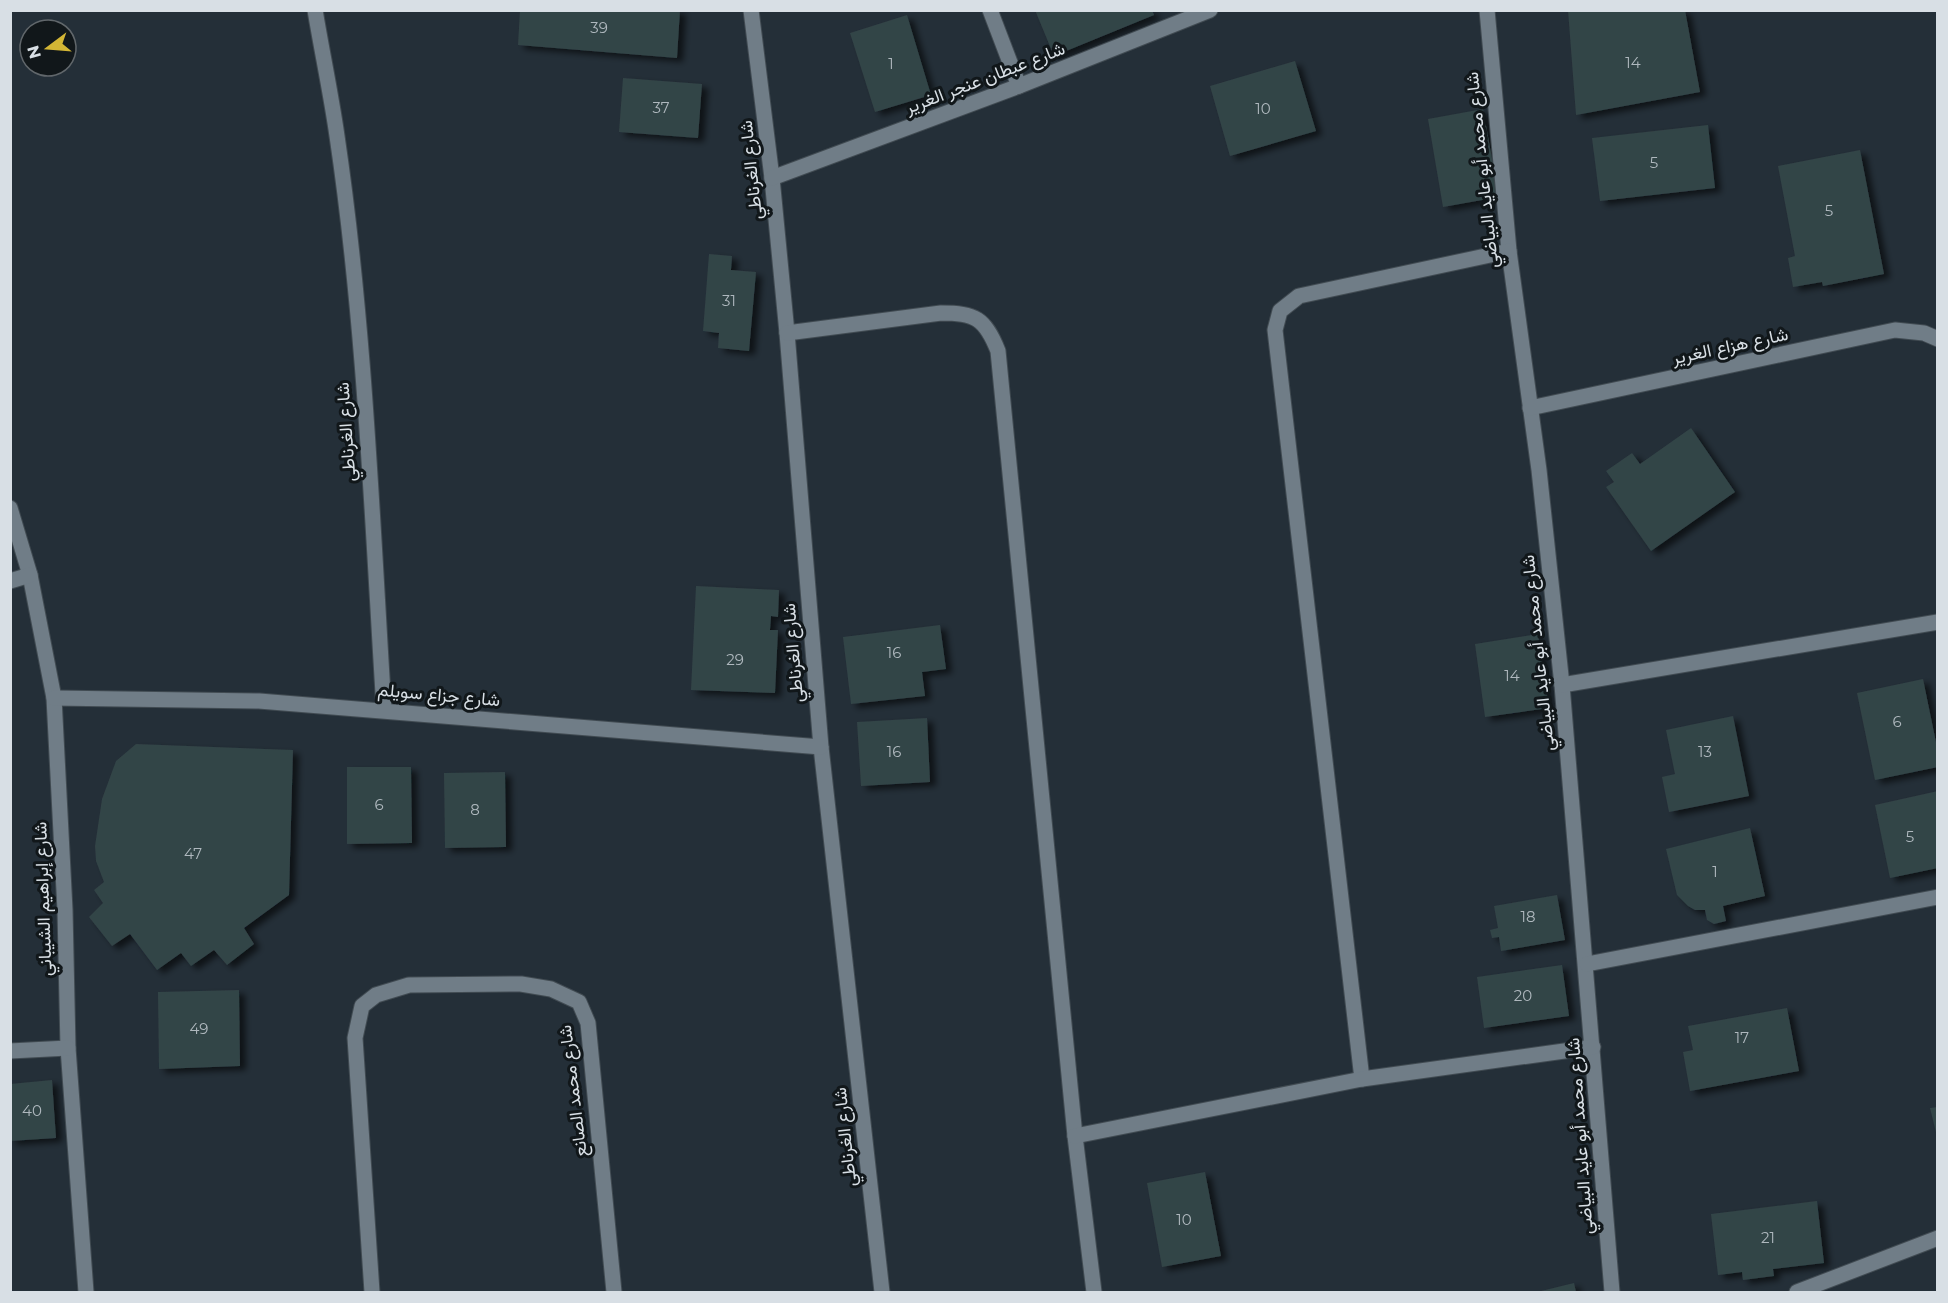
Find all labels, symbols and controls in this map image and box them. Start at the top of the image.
north arrow [18,18,78,78]
house number: 39 [590,18,608,37]
street label: شارع عبطان عنجر الغرير [901,37,1068,120]
text: N [23,43,45,61]
house number: 14 [1625,53,1641,72]
house number: 1 [888,54,894,73]
street label: شارع محمد أبو عايد البياضي [1461,70,1507,269]
house number: 37 [652,98,670,117]
house number: 10 [1255,99,1271,118]
street label: شارع الغرناطي [735,119,771,221]
house number: 5 [1650,153,1658,172]
house number: 5 [1825,201,1833,220]
house number: 31 [722,291,736,310]
street label: شارع هزاع الغرير [1669,323,1790,370]
street label: شارع الغرناطي [332,381,364,482]
street label: شارع محمد أبو عايد البياضي [1517,553,1563,752]
street label: شارع الغرناطي [778,602,812,704]
house number: 16 [887,643,901,662]
house number: 29 [726,650,744,669]
house number: 14 [1504,666,1520,685]
street label: شارع جزاع سويلم [377,679,501,712]
house number: 6 [1892,712,1902,731]
house number: 16 [887,742,901,761]
house number: 13 [1698,742,1712,761]
house number: 6 [374,795,384,814]
house number: 8 [470,800,480,819]
street label: شارع إبراهيم الشيباني [29,821,61,976]
house number: 5 [1906,827,1914,846]
house number: 47 [184,844,202,863]
house number: 1 [1712,862,1718,881]
house number: 18 [1521,907,1536,926]
house number: 20 [1514,986,1532,1005]
house number: 49 [190,1019,208,1038]
street label: شارع محمد الصانع [554,1024,593,1158]
house number: 17 [1735,1028,1749,1047]
street label: شارع محمد أبو عايد البياضي [1562,1037,1602,1235]
street label: شارع الغرناطي [829,1086,865,1188]
house number: 40 [22,1101,42,1120]
house number: 10 [1176,1210,1192,1229]
house number: 21 [1761,1228,1775,1247]

